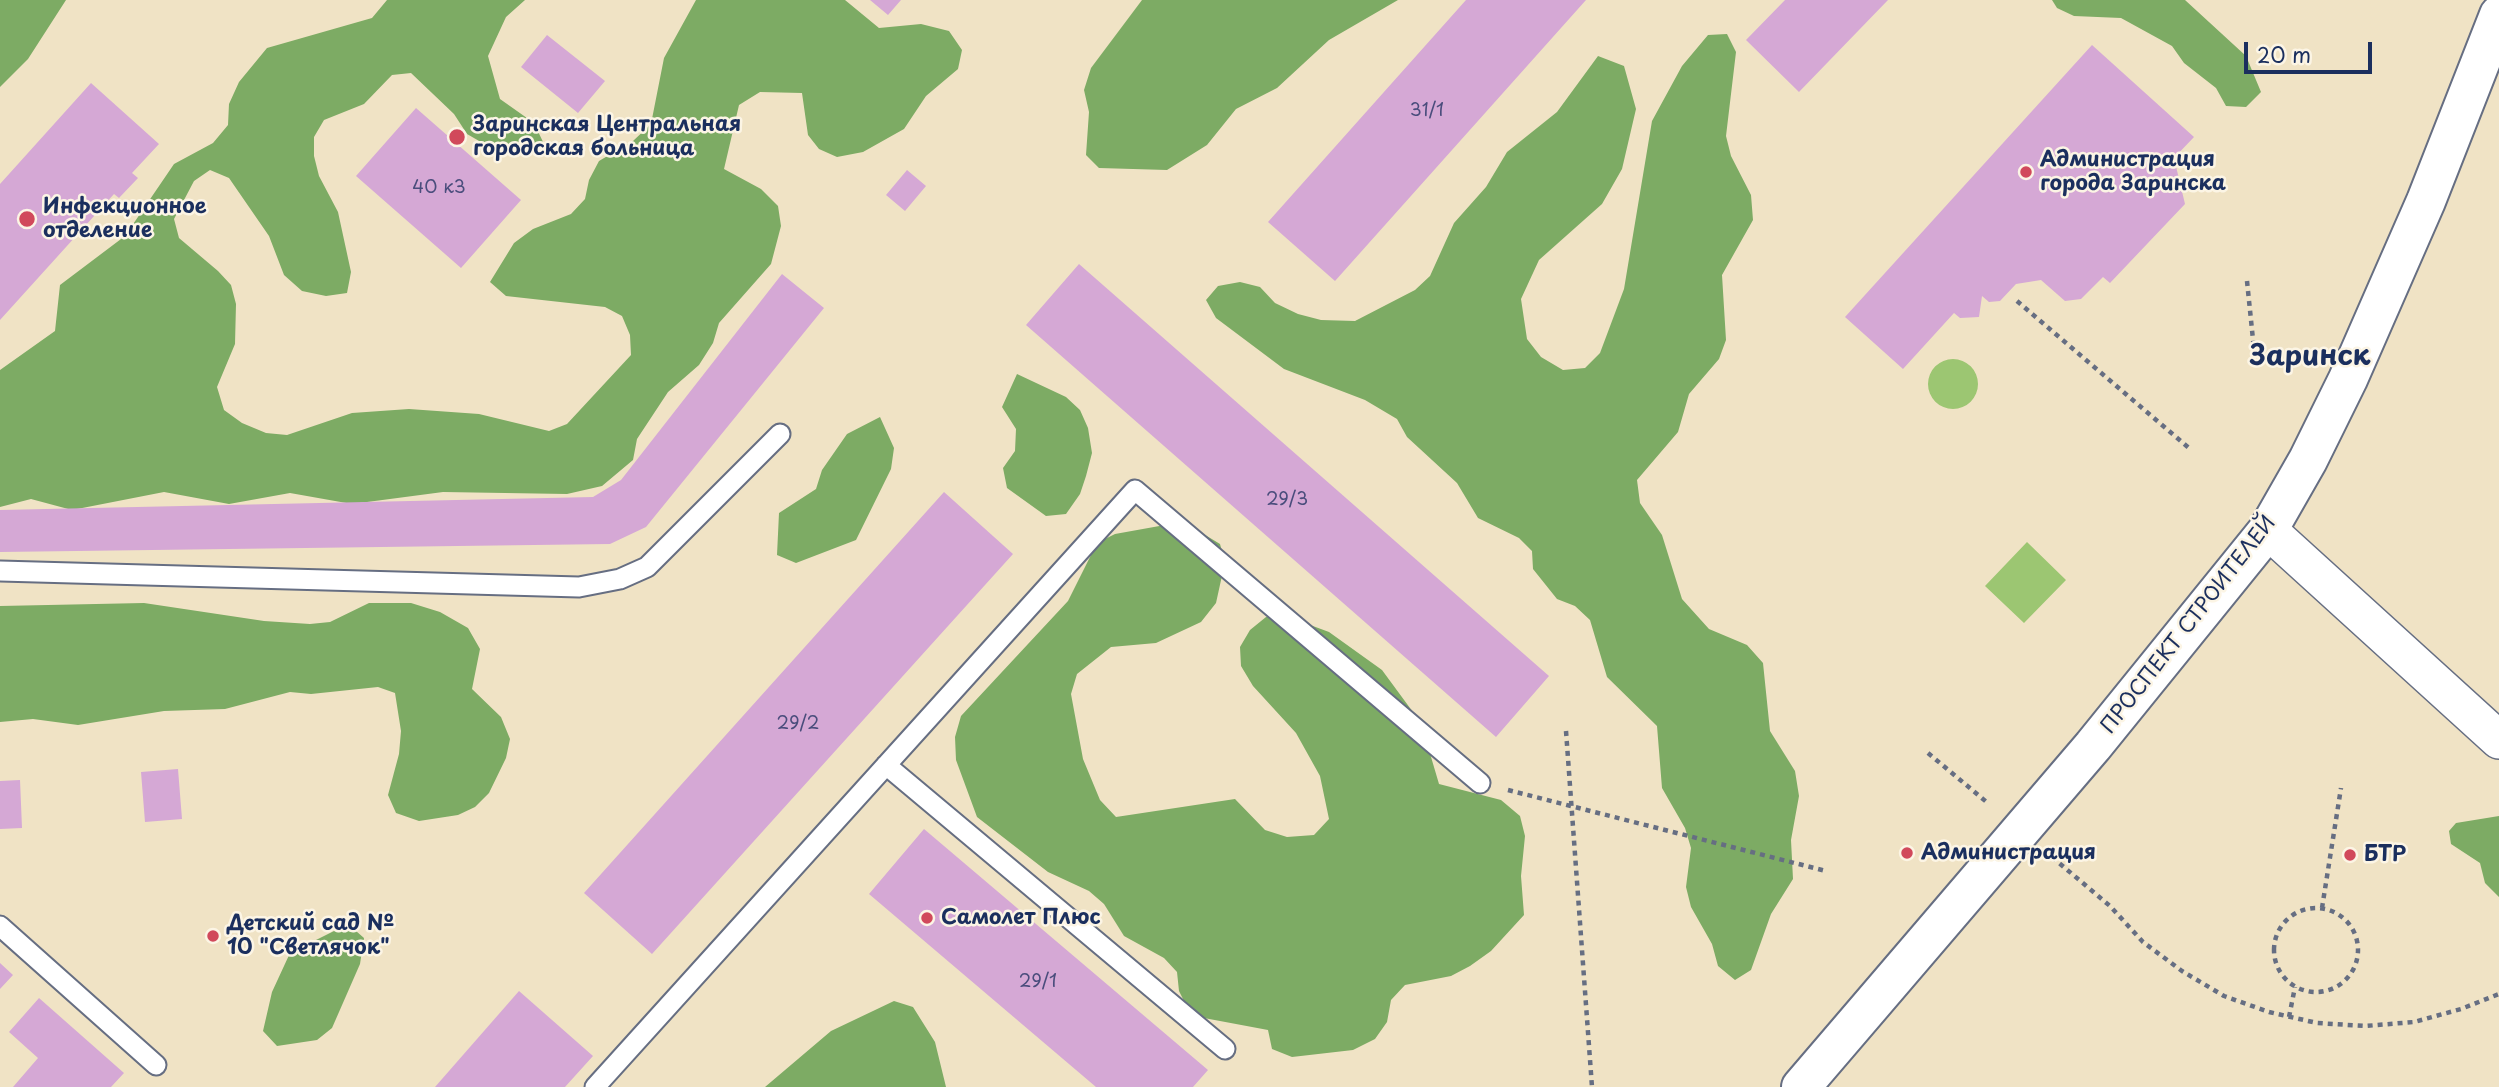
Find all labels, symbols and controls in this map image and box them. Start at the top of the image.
scale bar [2247,28,2375,72]
text: 20 m [2257,38,2311,70]
house number: 31/1 [1410,100,1444,122]
place label: Заринская Центральная городская больница [473,112,741,162]
marker: Заринская Центральная городская больница [447,127,467,147]
place label: Администрация города Заринска [2040,147,2226,197]
marker: Администрация города Заринска [2018,164,2034,180]
house number: 40 к3 [412,177,466,199]
place label: Инфекционное отделение [43,194,207,244]
marker: Инфекционное отделение [17,209,37,229]
district label: Заринск [2250,340,2370,374]
house number: 29/3 [1266,489,1308,511]
street label: ПРОСПЕКТ СТРОИТЕЛЕЙ [2096,511,2282,739]
house number: 29/2 [777,713,819,735]
place label: Администрация [1921,840,2096,866]
place label: БТР [2364,842,2406,868]
marker: Администрация [1899,845,1915,861]
marker: БТР [2342,847,2358,863]
place label: Самолет Плюс [941,905,1101,931]
marker: Самолет Плюс [919,910,935,926]
place label: Детский сад № 10 "Светлячок" [227,911,394,961]
marker: Детский сад № 10 "Светлячок" [205,928,221,944]
house number: 29/1 [1019,971,1057,993]

